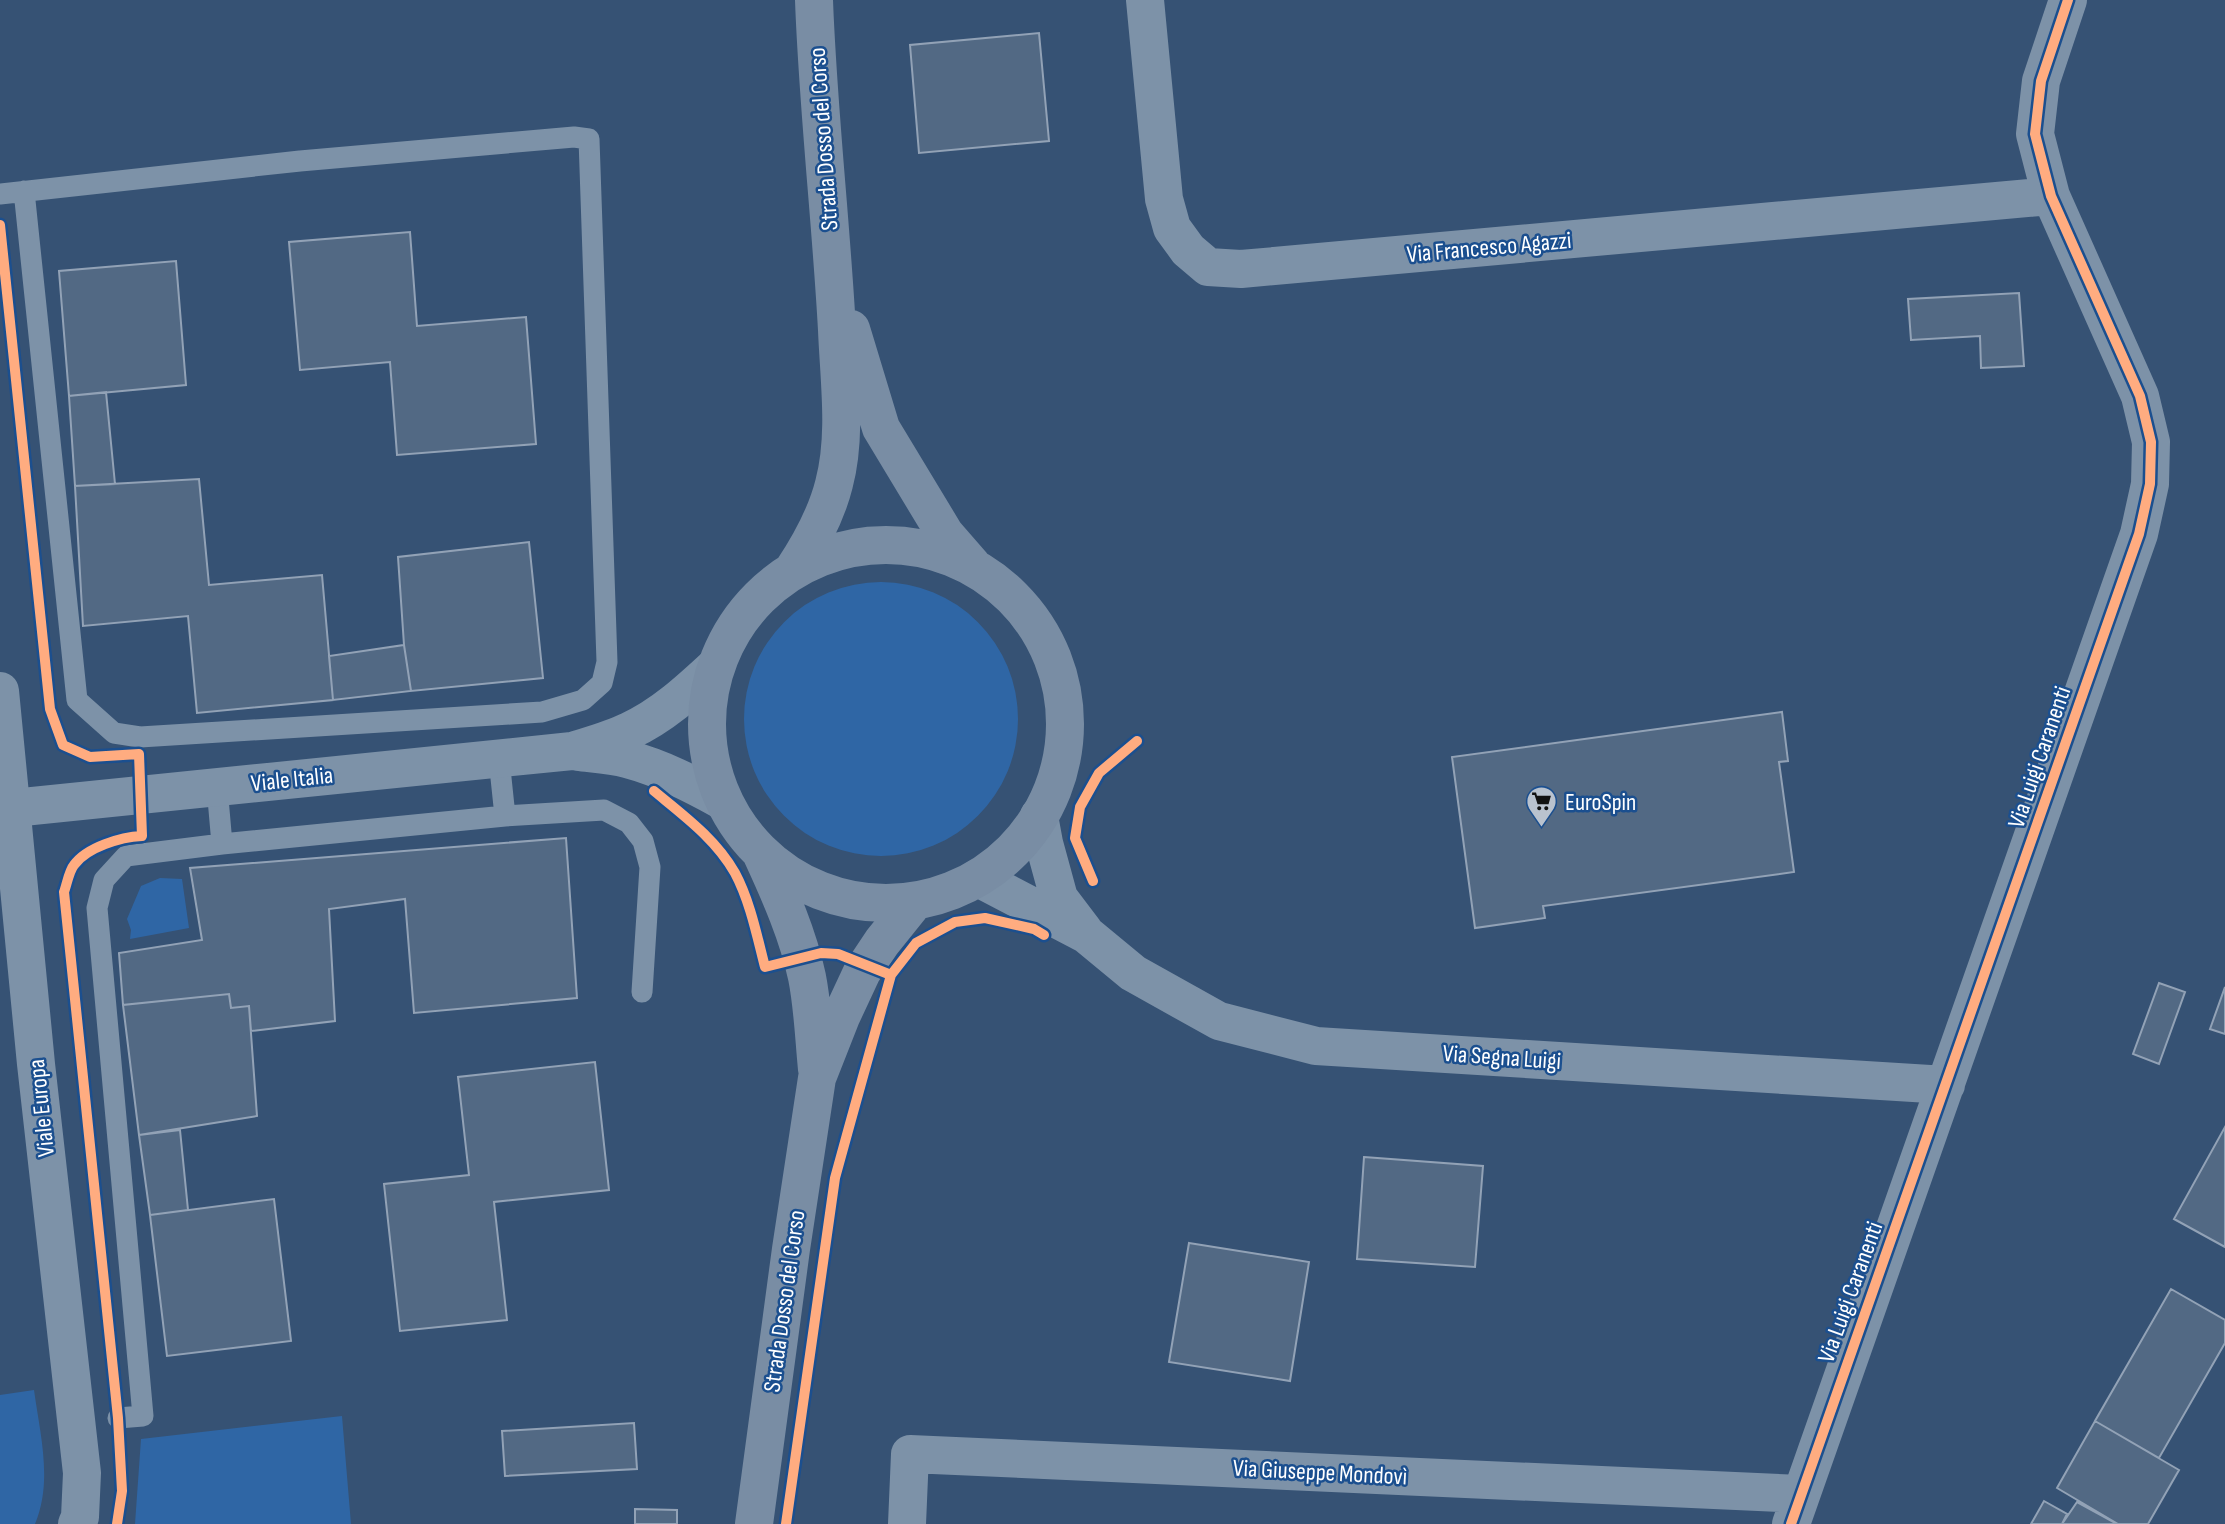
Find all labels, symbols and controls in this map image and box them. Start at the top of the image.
street label: Strada Dosso del Corso [803,47,844,231]
street label: Via Francesco Agazzi [1405,226,1573,269]
street label: Via Luigi Caranenti [2002,683,2077,832]
street label: Viale Italia [250,761,335,798]
supermarket icon: EuroSpin [1525,785,1559,829]
place label: EuroSpin [1565,788,1636,817]
street label: Via Segna Luigi [1442,1039,1562,1076]
street label: Viale Europa [22,1058,61,1158]
street label: Strada Dosso del Corso [757,1208,812,1394]
street label: Via Luigi Caranenti [1812,1218,1889,1367]
street label: Via Giuseppe Mondovì [1232,1453,1408,1492]

